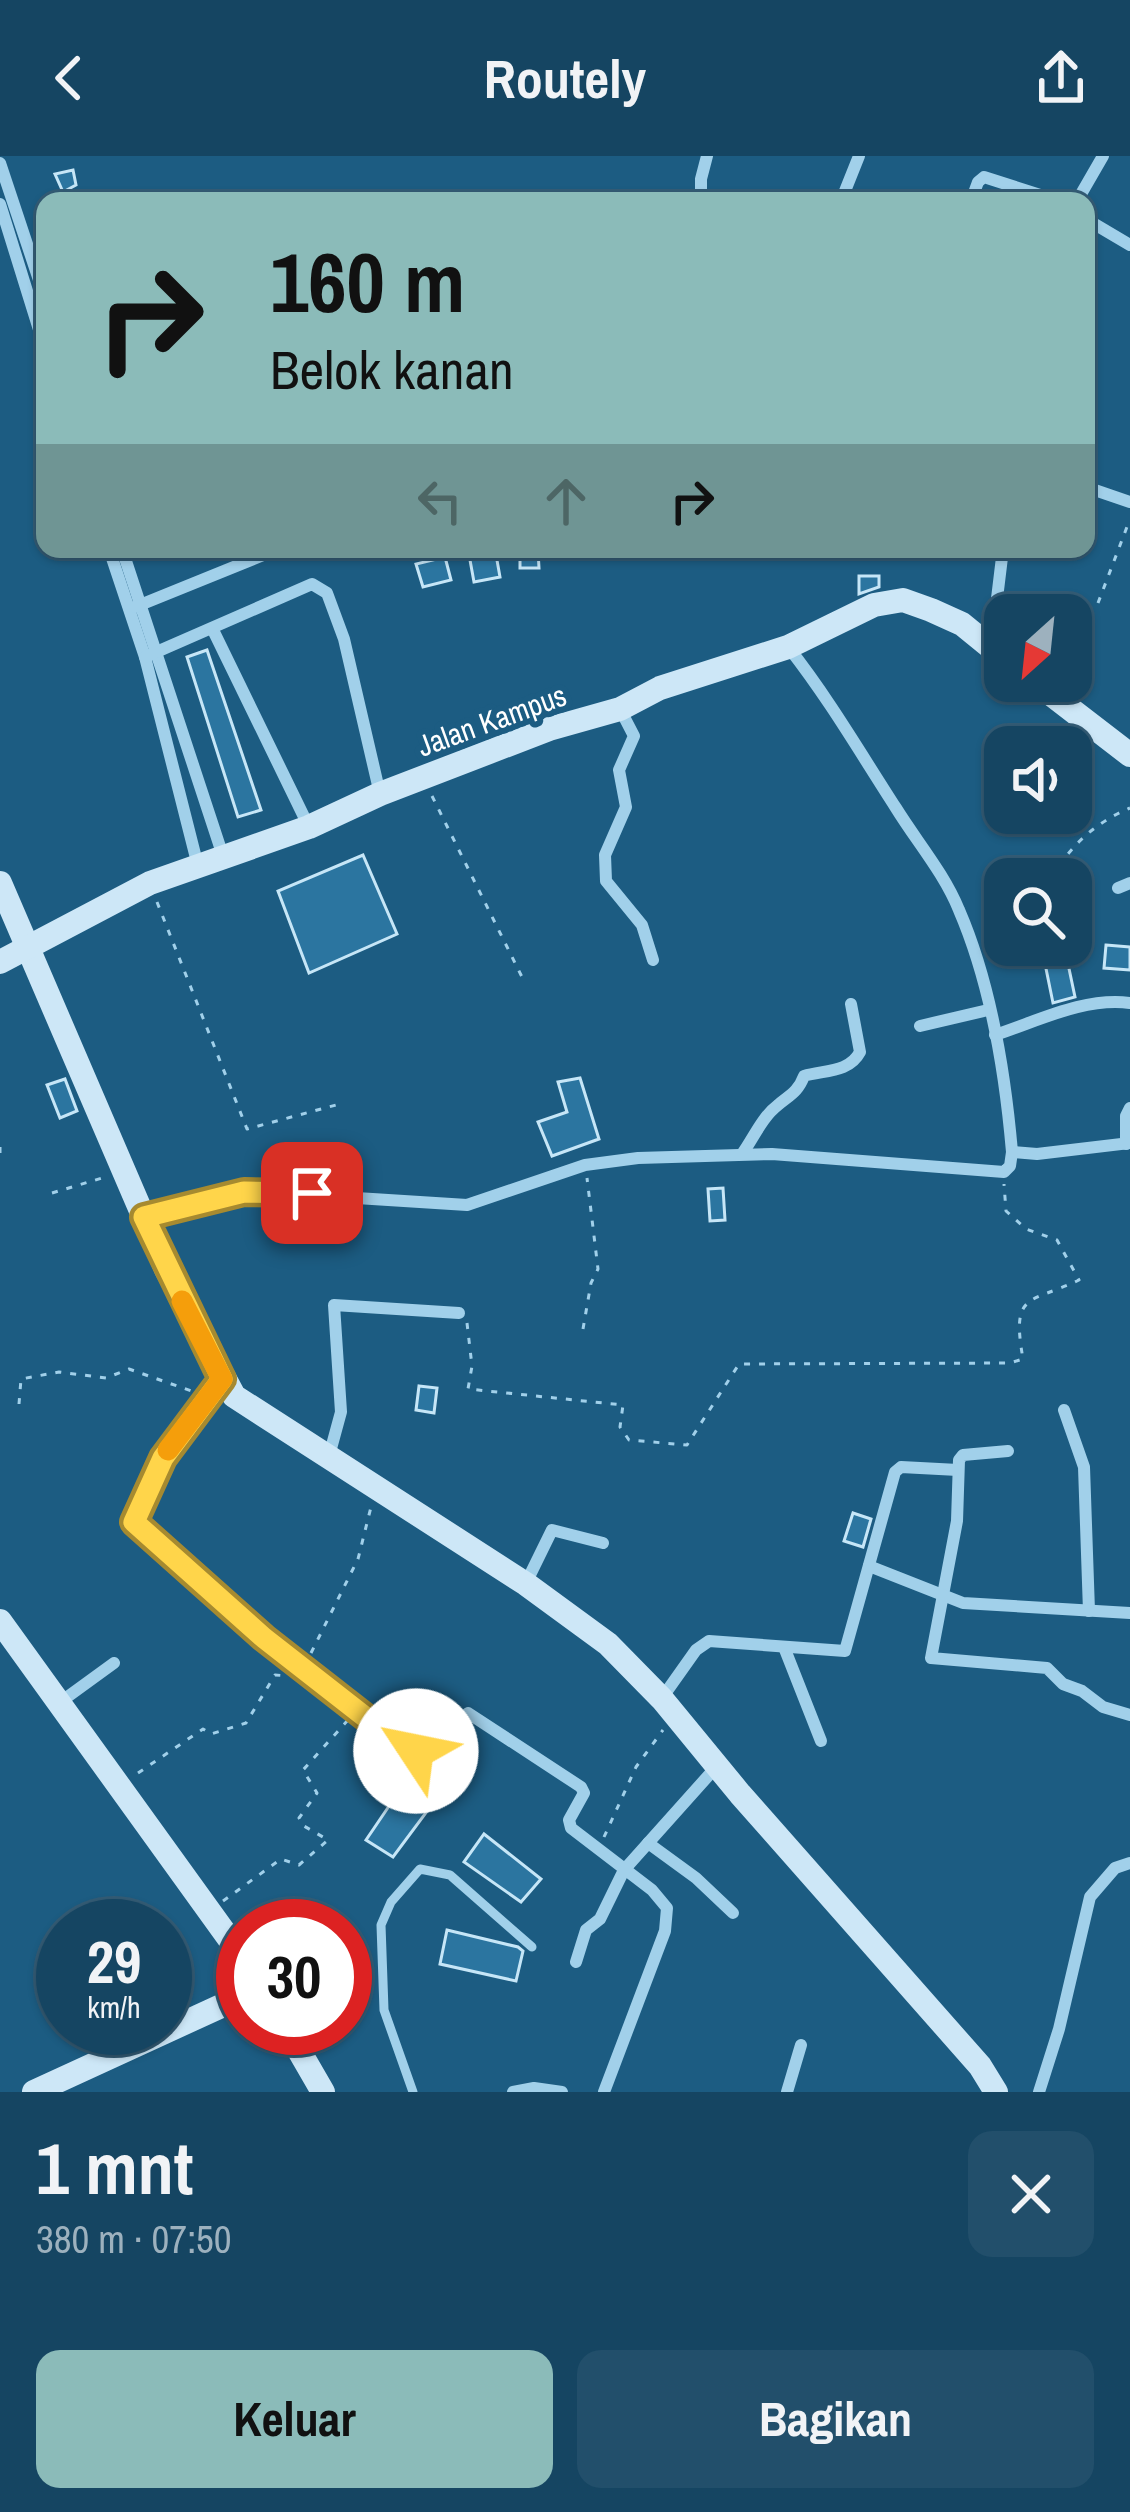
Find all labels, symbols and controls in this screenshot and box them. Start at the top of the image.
text: Routely [484,42,646,115]
icon: back [36,45,102,111]
icon: share [1028,45,1094,111]
text: 160 m [270,225,465,338]
icon: right [72,240,228,396]
text: Belok kanan [270,333,514,406]
icon: left [407,468,473,534]
icon: ahead [533,468,599,534]
icon: right [659,468,725,534]
north arrow [984,594,1092,702]
map controls [984,594,1092,966]
street label: Jalan Kampus [412,675,572,766]
button: sound [984,726,1092,834]
button: search [984,858,1092,966]
pin [261,1142,363,1244]
icon: arrive [279,1160,345,1226]
position arrow [353,1688,479,1814]
speed limit sign: 30 [216,1899,372,2055]
text: 29 [87,1921,141,2002]
text: km/h [87,1987,141,2027]
text: 1 mnt [36,2119,193,2216]
button: close [968,2131,1094,2257]
text: 380 m · 07:50 [36,2213,232,2265]
button: Keluar [36,2350,553,2488]
button: Bagikan [577,2350,1094,2488]

